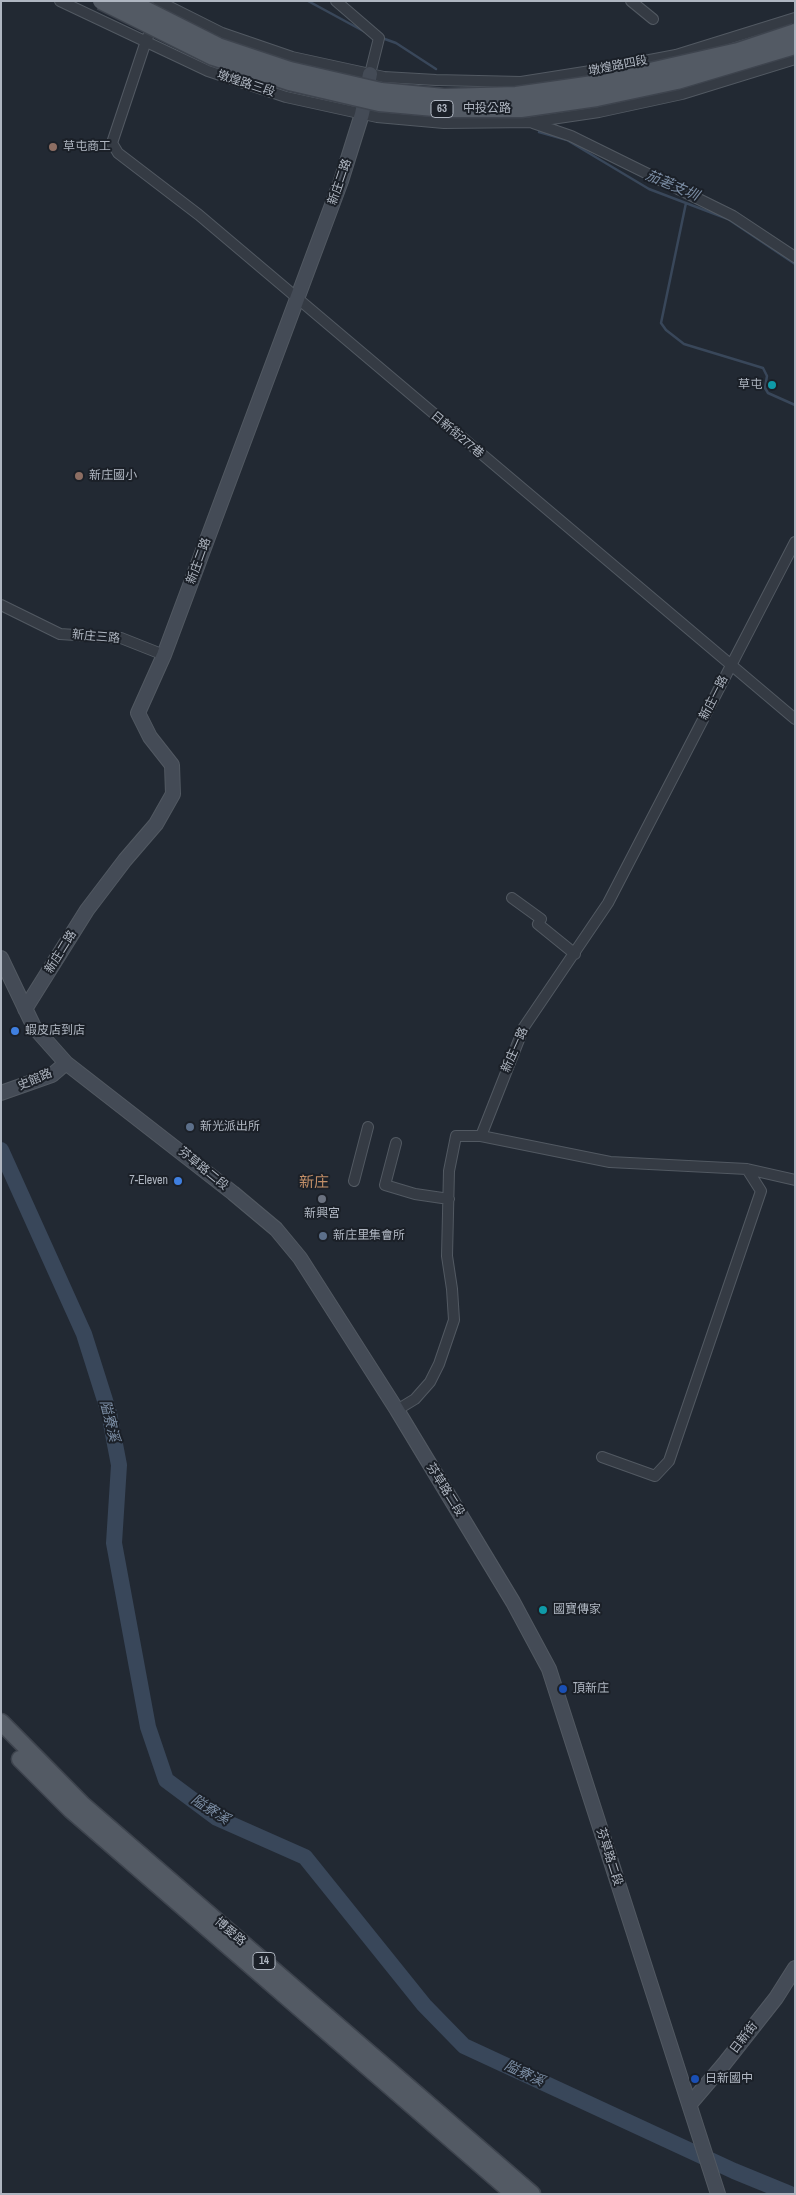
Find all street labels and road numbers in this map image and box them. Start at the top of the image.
street label: 墩煌路四段 [587,53,649,79]
street label: 墩煌路三段 [215,68,277,100]
road number: 63 [431,100,453,118]
street label: 中投公路 [463,102,511,116]
street label: 新庄二路 [325,157,355,207]
street label: 日新街277巷 [428,409,486,461]
street label: 新庄二路 [184,536,214,586]
street label: 新庄三路 [71,628,121,646]
street label: 新庄一路 [697,673,731,723]
street label: 新庄二路 [42,928,80,976]
street label: 新庄一路 [499,1025,531,1075]
street label: 史館路 [16,1066,54,1094]
street label: 芬草路二段 [175,1145,231,1193]
street label: 芬草路二段 [423,1461,467,1519]
street label: 芬草路二段 [593,1826,625,1888]
street label: 博愛路 [212,1915,248,1949]
road number: 14 [253,1952,275,1970]
street label: 日新街 [727,2019,761,2057]

